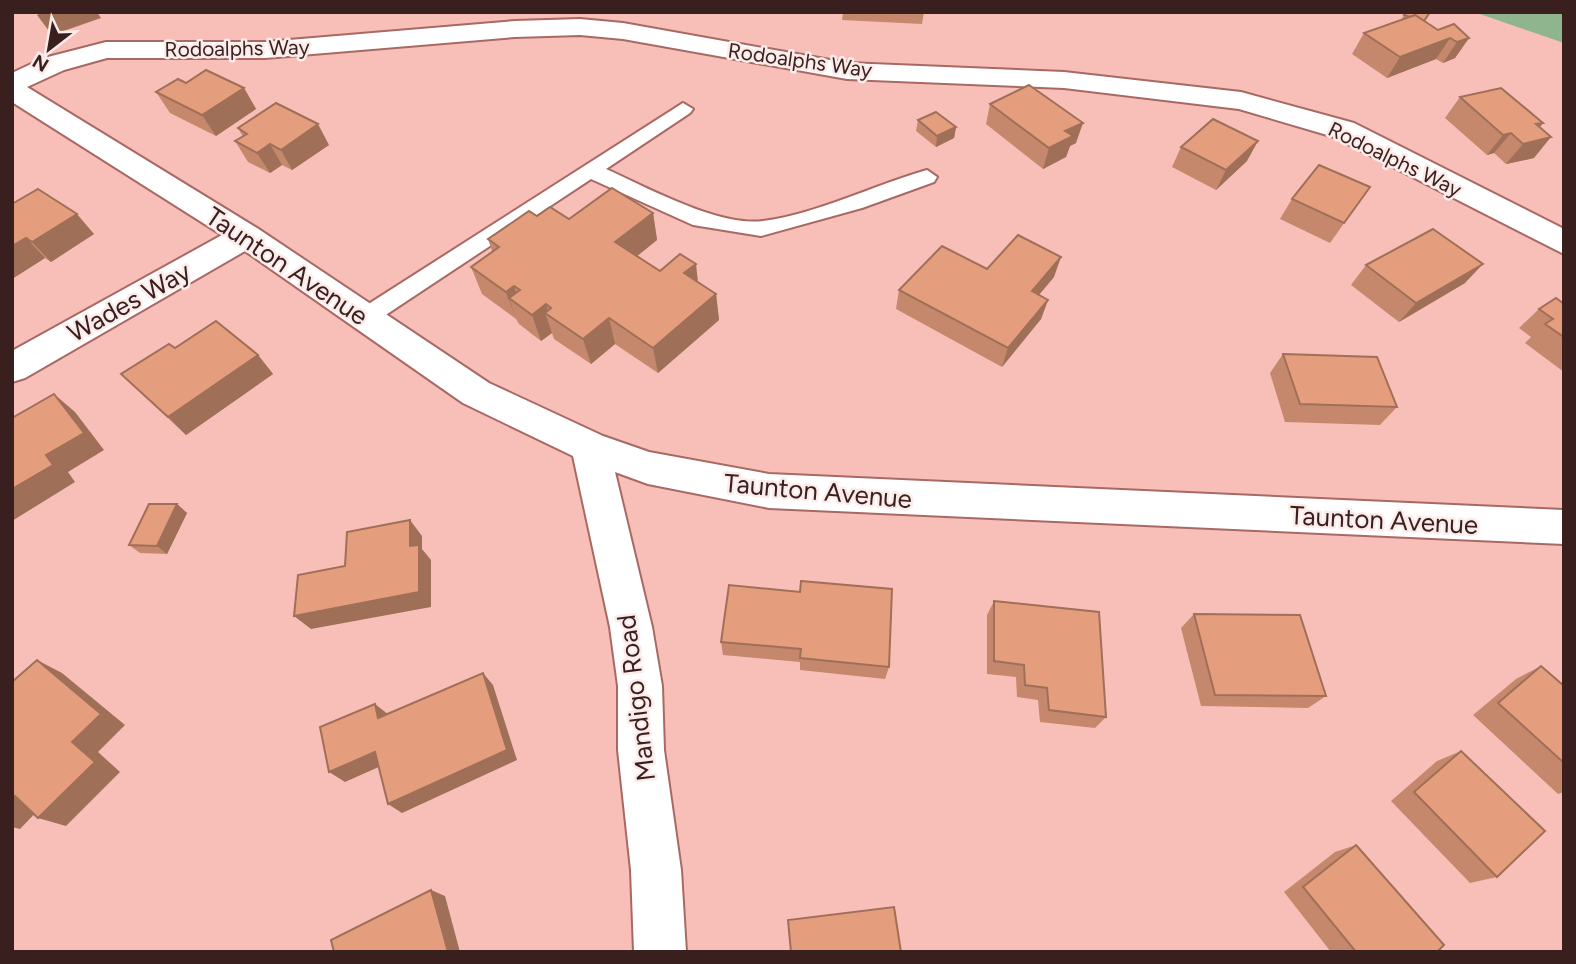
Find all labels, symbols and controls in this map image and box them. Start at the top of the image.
north arrow [14,14,84,84]
street label: Rodoalphs Way [164,34,310,62]
street label: Rodoalphs Way [726,38,874,82]
text: N [28,50,53,77]
street label: Rodoalphs Way [1324,116,1466,202]
street label: Taunton Avenue [200,200,374,332]
street label: Wades Way [62,255,196,349]
street label: Taunton Avenue [723,467,913,515]
street label: Taunton Avenue [1289,499,1479,541]
street label: Mandigo Road [610,613,662,783]

